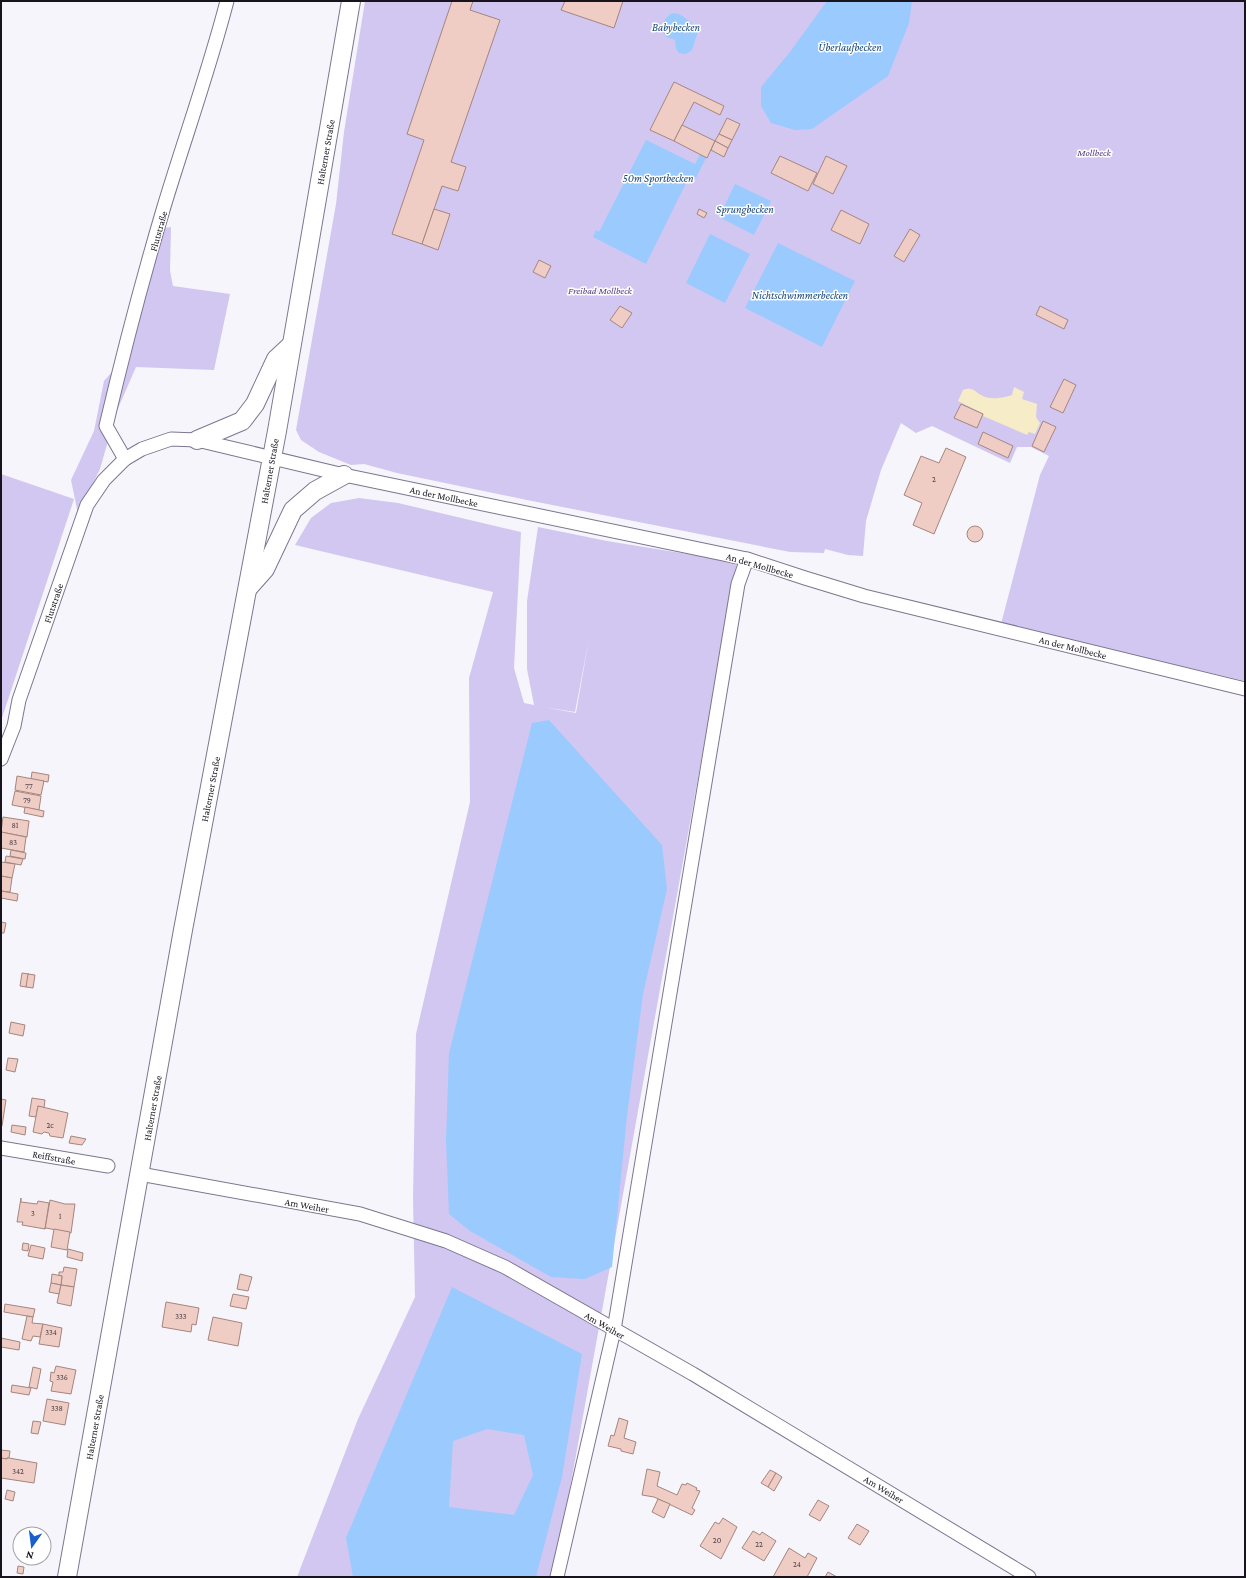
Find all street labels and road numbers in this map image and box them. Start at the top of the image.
street label: Halterner Straße [314,118,337,186]
street label: Flutstraße [148,209,170,252]
street label: Halterner Straße [258,437,281,505]
street label: An der Mollbecke [409,484,480,509]
street label: An der Mollbecke [725,551,795,580]
street label: Flutstraße [42,581,66,624]
street label: An der Mollbecke [1038,634,1108,661]
street label: Halterner Straße [199,755,222,823]
street label: Halterner Straße [141,1074,164,1142]
street label: Reiffstraße [32,1148,77,1167]
street label: Am Weiher [284,1196,330,1215]
street label: Am Weiher [583,1309,627,1342]
street label: Halterner Straße [83,1393,106,1461]
street label: Am Weiher [862,1473,906,1506]

